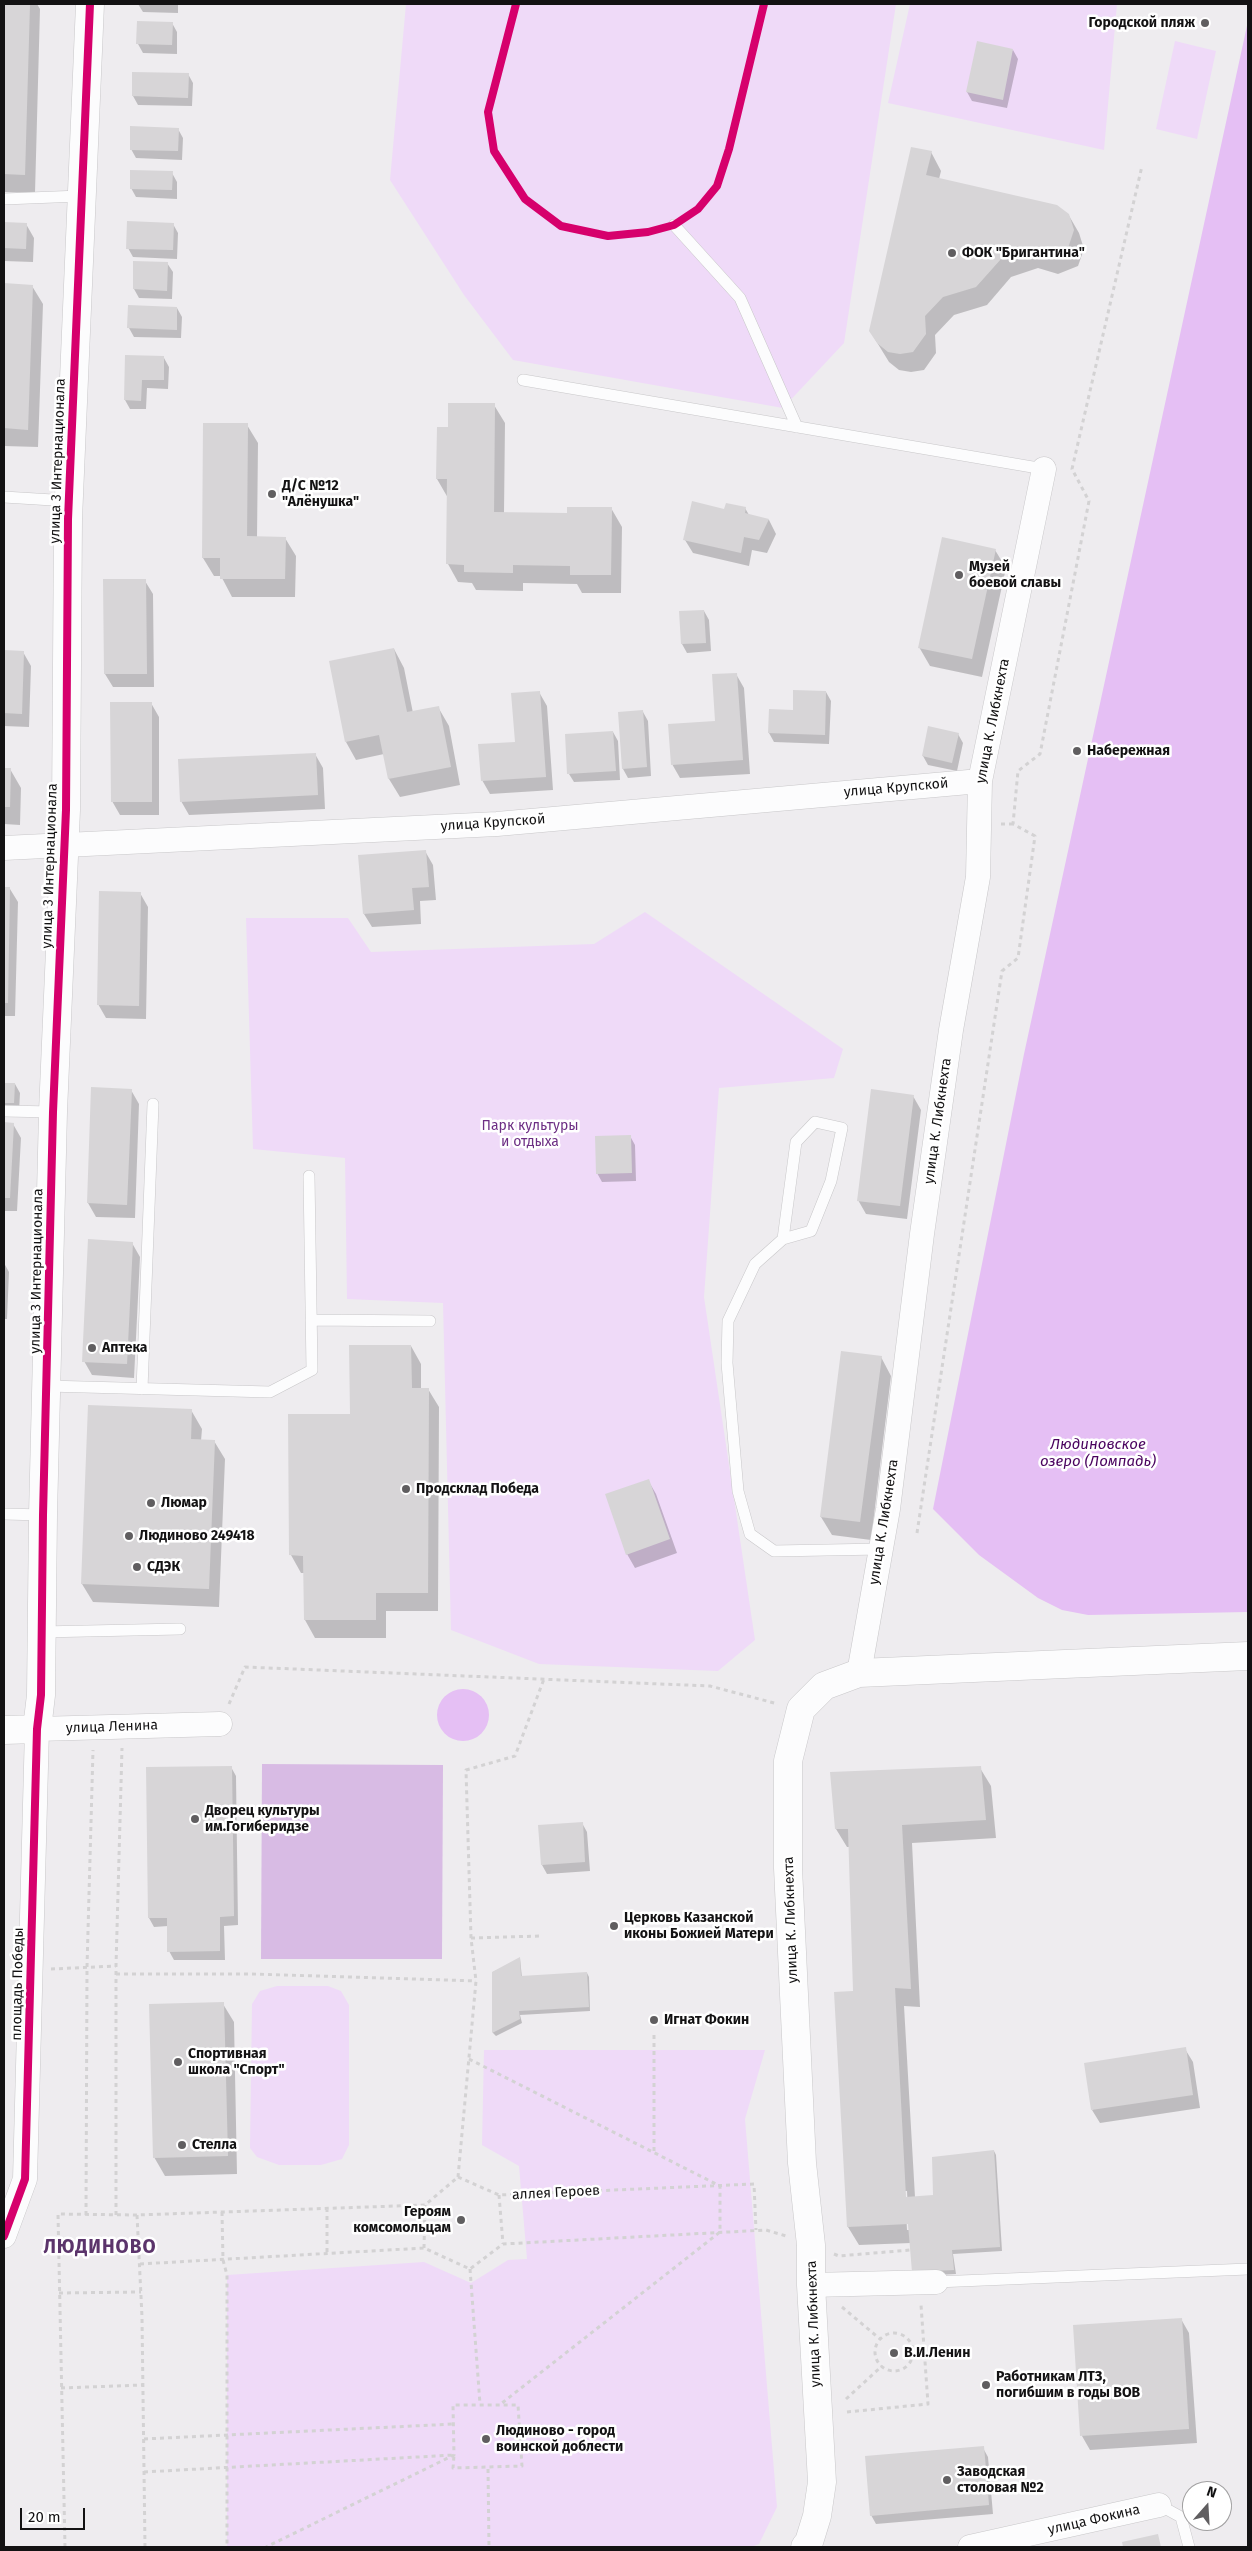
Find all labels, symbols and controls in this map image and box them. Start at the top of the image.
place label: Городской пляж [1088,15,1195,31]
marker: Городской пляж [1199,17,1211,29]
place label: ФОК "Бригантина" [962,245,1085,261]
marker: ФОК "Бригантина" [946,247,958,259]
street label: улица 3 Интернационала [47,378,69,544]
place label: Д/С №12 "Алёнушка" [282,478,359,511]
marker: Д/С №12 "Алёнушка" [266,488,278,500]
place label: Музей боевой славы [969,559,1061,592]
marker: Музей боевой славы [953,569,965,581]
street label: улица К. Либкнехта [973,657,1013,785]
place label: Набережная [1087,743,1170,759]
marker: Набережная [1071,745,1083,757]
street label: улица Крупской [843,775,949,801]
street label: улица 3 Интернационала [39,783,61,949]
street label: улица Крупской [440,811,546,835]
street label: улица К. Либкнехта [921,1057,955,1185]
park label: Парк культуры и отдыха [482,1118,578,1150]
street label: улица 3 Интернационала [27,1188,47,1354]
place label: Аптека [102,1340,148,1356]
marker: Аптека [86,1342,98,1354]
water label: Людиновское озеро (Ломпадь) [1040,1436,1156,1471]
street label: улица К. Либкнехта [866,1458,902,1586]
place label: Продсклад Победа [416,1481,539,1497]
marker: Продсклад Победа [400,1483,412,1495]
place label: Люмар [161,1495,207,1511]
marker: Люмар [145,1497,157,1509]
place label: Людиново 249418 [139,1528,255,1544]
marker: Людиново 249418 [123,1530,135,1542]
place label: СДЭК [147,1559,180,1575]
marker: СДЭК [131,1561,143,1573]
street label: улица Ленина [66,1717,158,1737]
place label: Дворец культуры им.Гогиберидзе [205,1803,320,1835]
marker: Дворец культуры им.Гогиберидзе [189,1813,201,1825]
street label: улица К. Либкнехта [780,1856,802,1984]
place label: Церковь Казанской иконы Божией Матери [624,1910,774,1942]
marker: Церковь Казанской иконы Божией Матери [608,1920,620,1932]
street label: площадь Победы [9,1927,27,2041]
place label: Игнат Фокин [664,2012,749,2028]
marker: Игнат Фокин [648,2014,660,2026]
place label: Спортивная школа "Спорт" [188,2046,285,2078]
marker: Спортивная школа "Спорт" [172,2056,184,2068]
place label: Стелла [192,2137,237,2153]
marker: Стелла [176,2139,188,2151]
street label: аллея Героев [512,2182,600,2204]
place label: Героям комсомольцам [353,2204,451,2236]
marker: Героям комсомольцам [455,2214,467,2226]
district label: ЛЮДИНОВО [42,2237,158,2259]
street label: улица К. Либкнехта [803,2260,825,2388]
place label: В.И.Ленин [904,2345,970,2361]
marker: В.И.Ленин [888,2347,900,2359]
place label: Работникам ЛТЗ, погибшим в годы ВОВ [996,2369,1140,2402]
marker: Работникам ЛТЗ, погибшим в годы ВОВ [980,2379,992,2391]
place label: Людиново - город воинской доблести [496,2423,623,2456]
marker: Людиново - город воинской доблести [480,2433,492,2445]
place label: Заводская столовая №2 [957,2464,1044,2496]
marker: Заводская столовая №2 [941,2474,953,2486]
north arrow [1182,2481,1232,2531]
text: N [1205,2483,1219,2502]
scale bar [22,2498,88,2530]
street label: улица Фокина [1046,2501,1142,2539]
text: 20 m [28,2508,61,2526]

